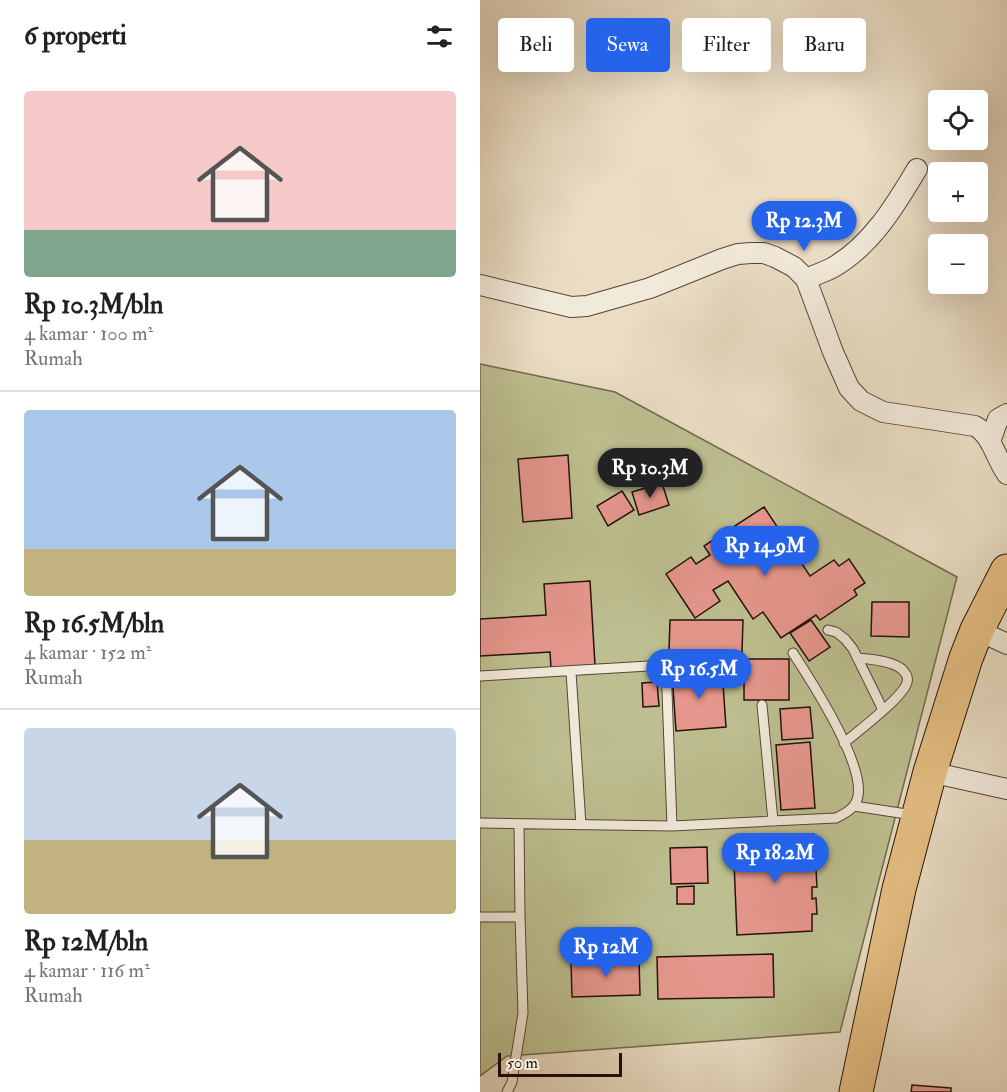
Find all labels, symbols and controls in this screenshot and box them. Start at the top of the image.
chip: Beli [498,18,574,72]
chip: Sewa [586,18,670,72]
chip: Filter [682,18,771,72]
chip: Baru [783,18,866,72]
text: 6 properti [24,20,127,52]
icon: filters [423,20,456,53]
map controls [928,90,988,294]
button: locate [928,90,988,150]
icon: home [186,130,294,238]
button: + [928,162,988,222]
pin: Rp 12.3M [742,201,866,252]
text: Rp 12.3M [766,208,842,233]
button: − [928,234,988,294]
text: Rp 10.3M/bln [24,289,163,321]
text: 4 kamar · 100 m² [24,321,153,346]
text: Rumah [24,346,83,371]
pin: Rp 10.3M [588,448,712,499]
icon: home [186,449,294,557]
text: Rp 10.3M [612,455,688,480]
pin: Rp 14.9M [703,526,827,577]
text: Rp 14.9M [725,533,805,558]
text: Rp 16.5M/bln [24,608,164,640]
text: 4 kamar · 152 m² [24,640,151,665]
pin: Rp 16.5M [637,649,761,700]
text: Rp 16.5M [660,656,738,681]
text: Rumah [24,665,83,690]
icon: home [186,767,294,875]
pin: Rp 18.2M [713,833,837,884]
text: Rp 18.2M [736,840,814,865]
text: Rp 12M/bln [24,926,148,958]
pin: Rp 12M [557,927,655,978]
text: Rp 12M [573,934,639,959]
text: 4 kamar · 116 m² [24,958,150,983]
text: Rumah [24,983,83,1008]
scale bar [498,1050,622,1078]
text: 50 m [507,1053,538,1073]

